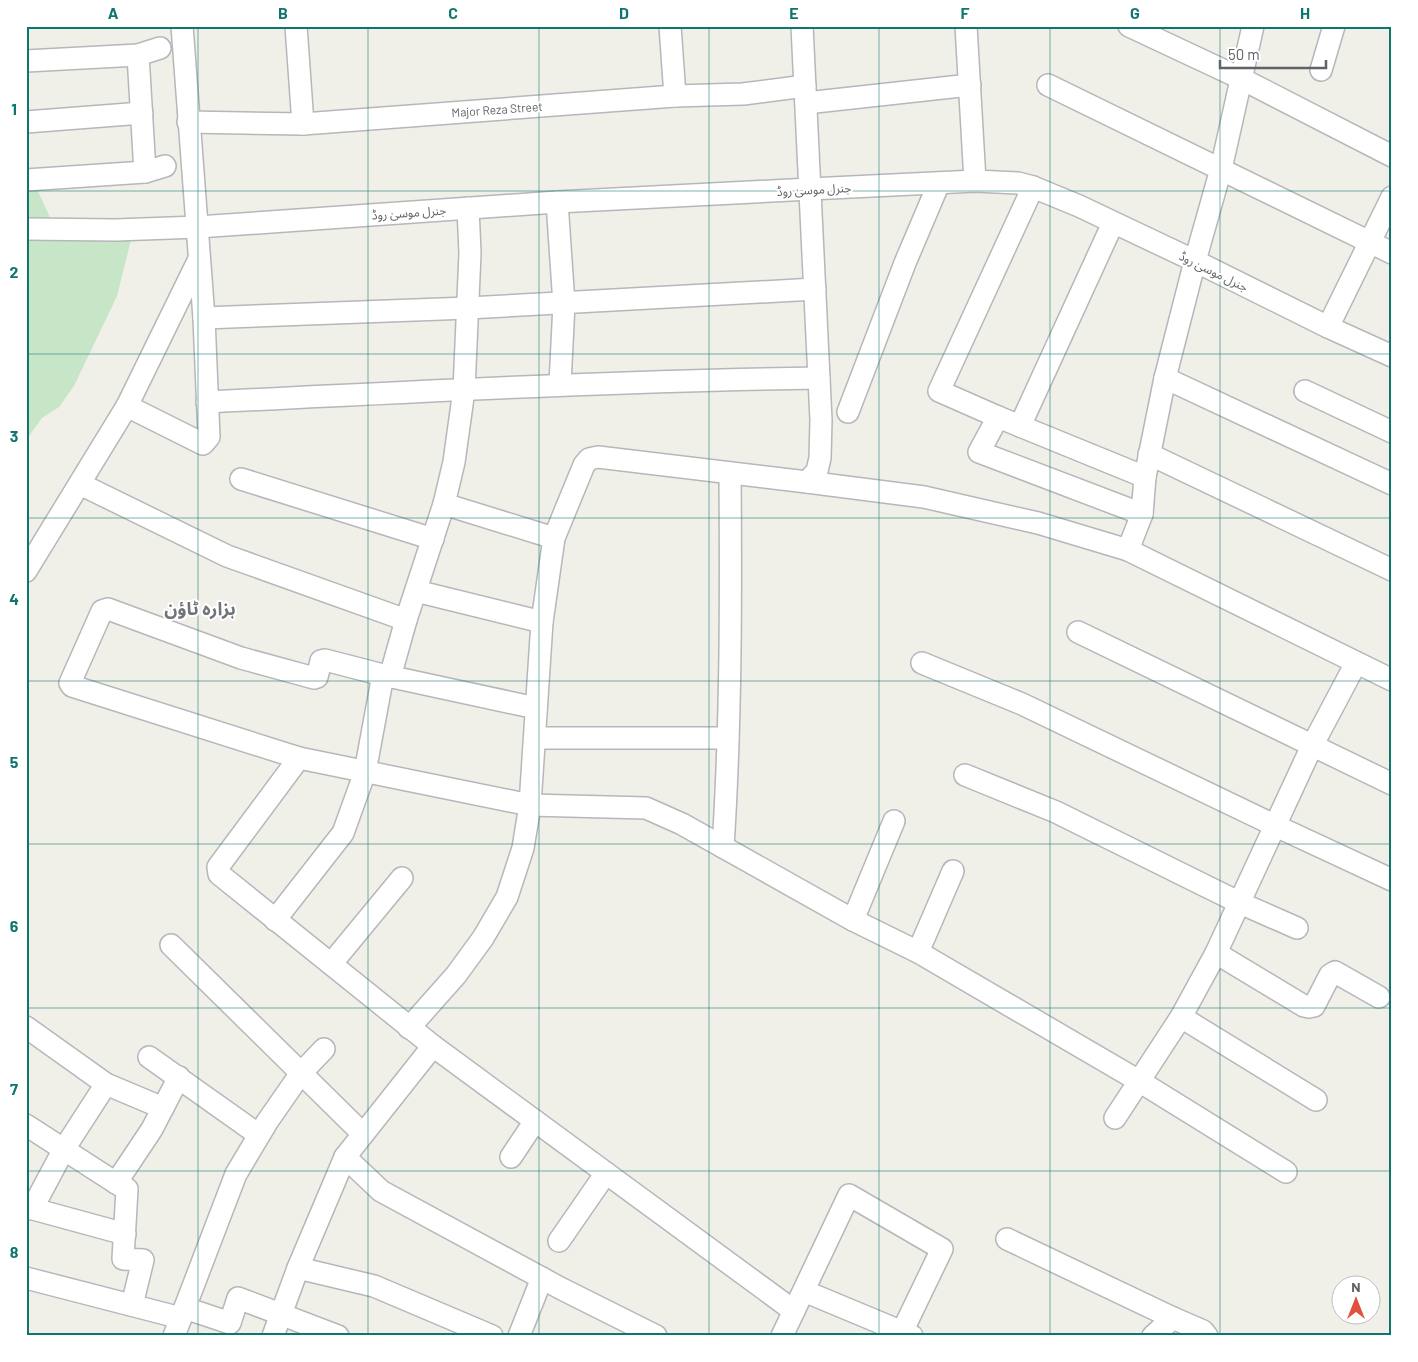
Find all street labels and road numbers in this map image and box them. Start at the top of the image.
street label: Major Reza Street [451,99,543,119]
street label: جنرل موسیٰ روڈ [776,180,852,199]
street label: جنرل موسیٰ روڈ [371,202,447,223]
street label: جنرل موسیٰ روڈ [1177,248,1251,295]

